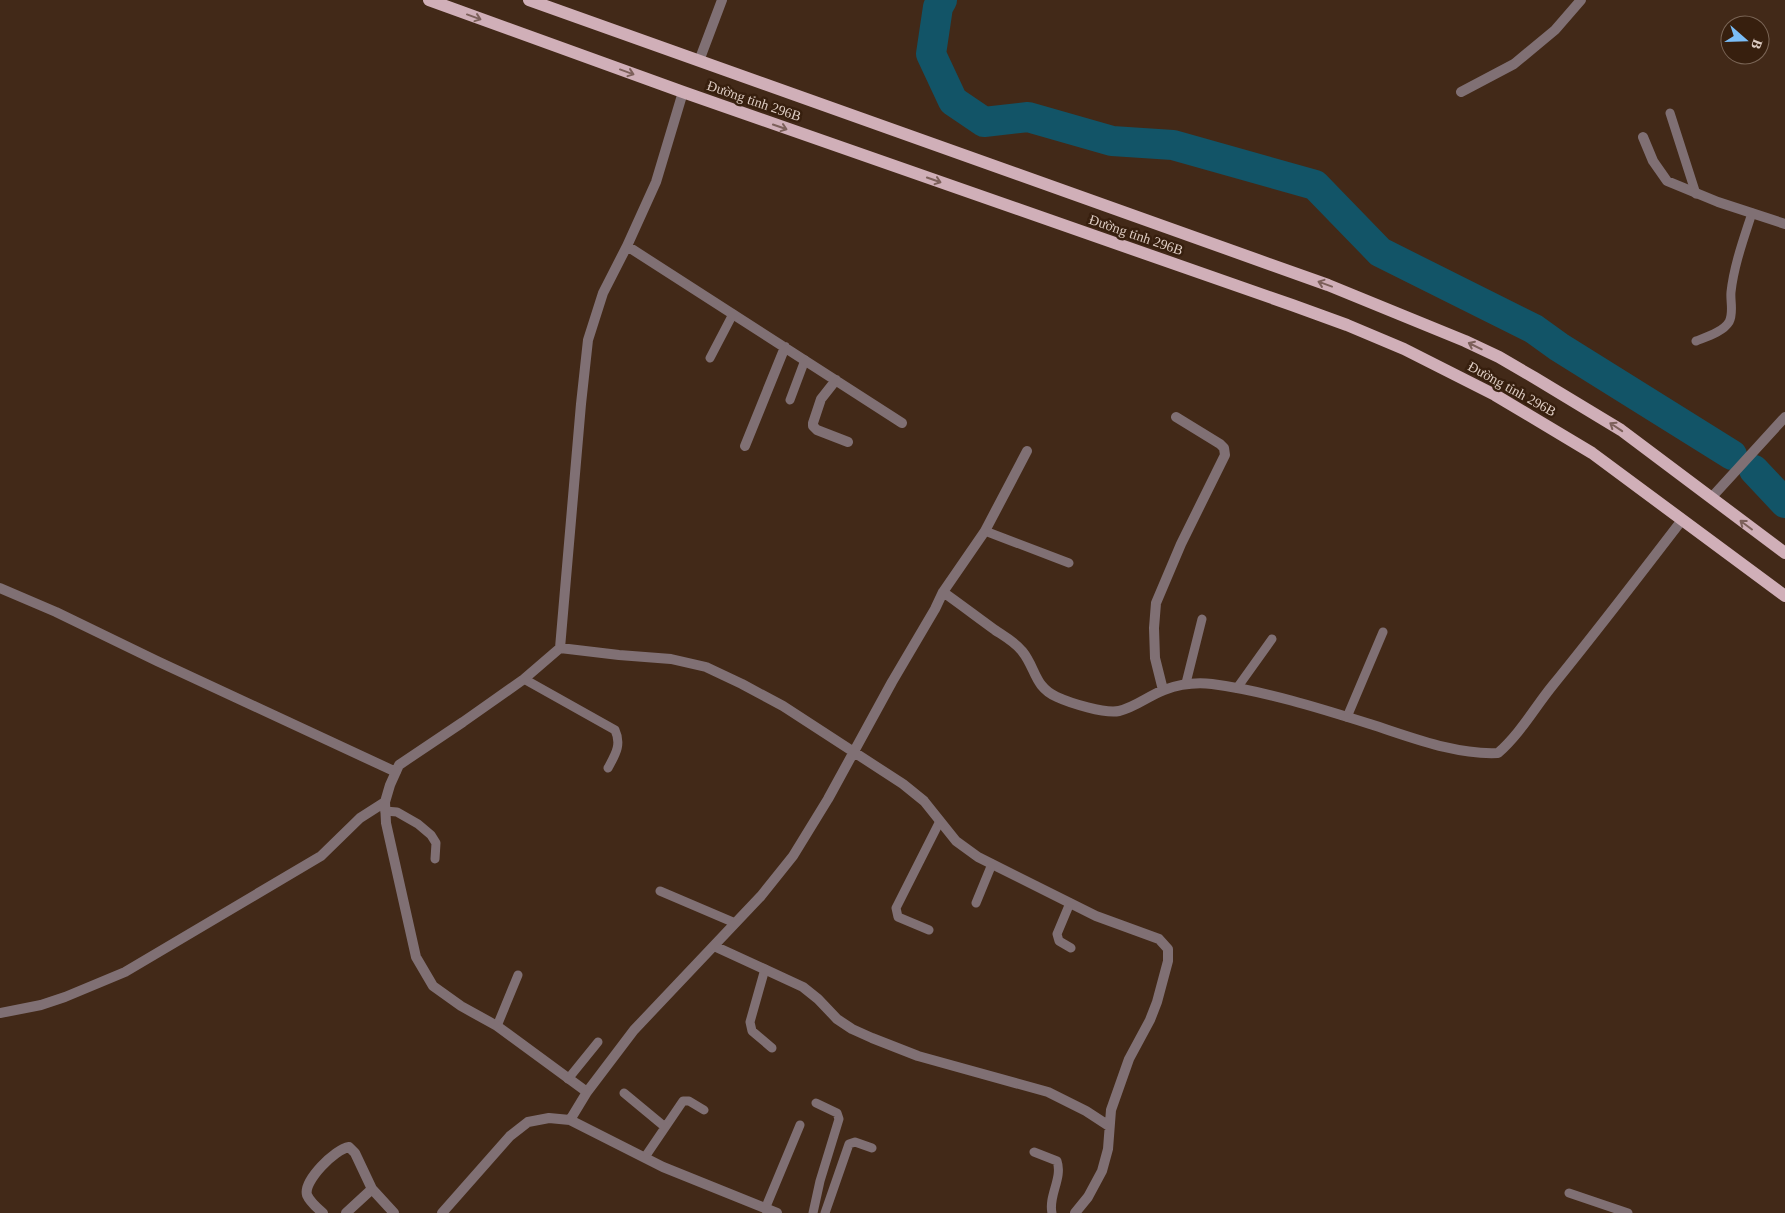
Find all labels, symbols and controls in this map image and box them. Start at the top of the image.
one-way arrow [466,13,482,22]
north arrow [1720,15,1770,65]
text: B [1748,37,1765,51]
one-way arrow [619,68,634,77]
street label: Đường tỉnh 296B [705,78,803,124]
one-way arrow [772,122,788,132]
one-way arrow [925,176,941,185]
street label: Đường tỉnh 296B [1087,212,1185,258]
one-way arrow [1318,279,1333,288]
one-way arrow [1468,341,1483,350]
street label: Đường tỉnh 296B [1465,359,1559,419]
one-way arrow [1609,422,1623,432]
one-way arrow [1740,519,1753,530]

